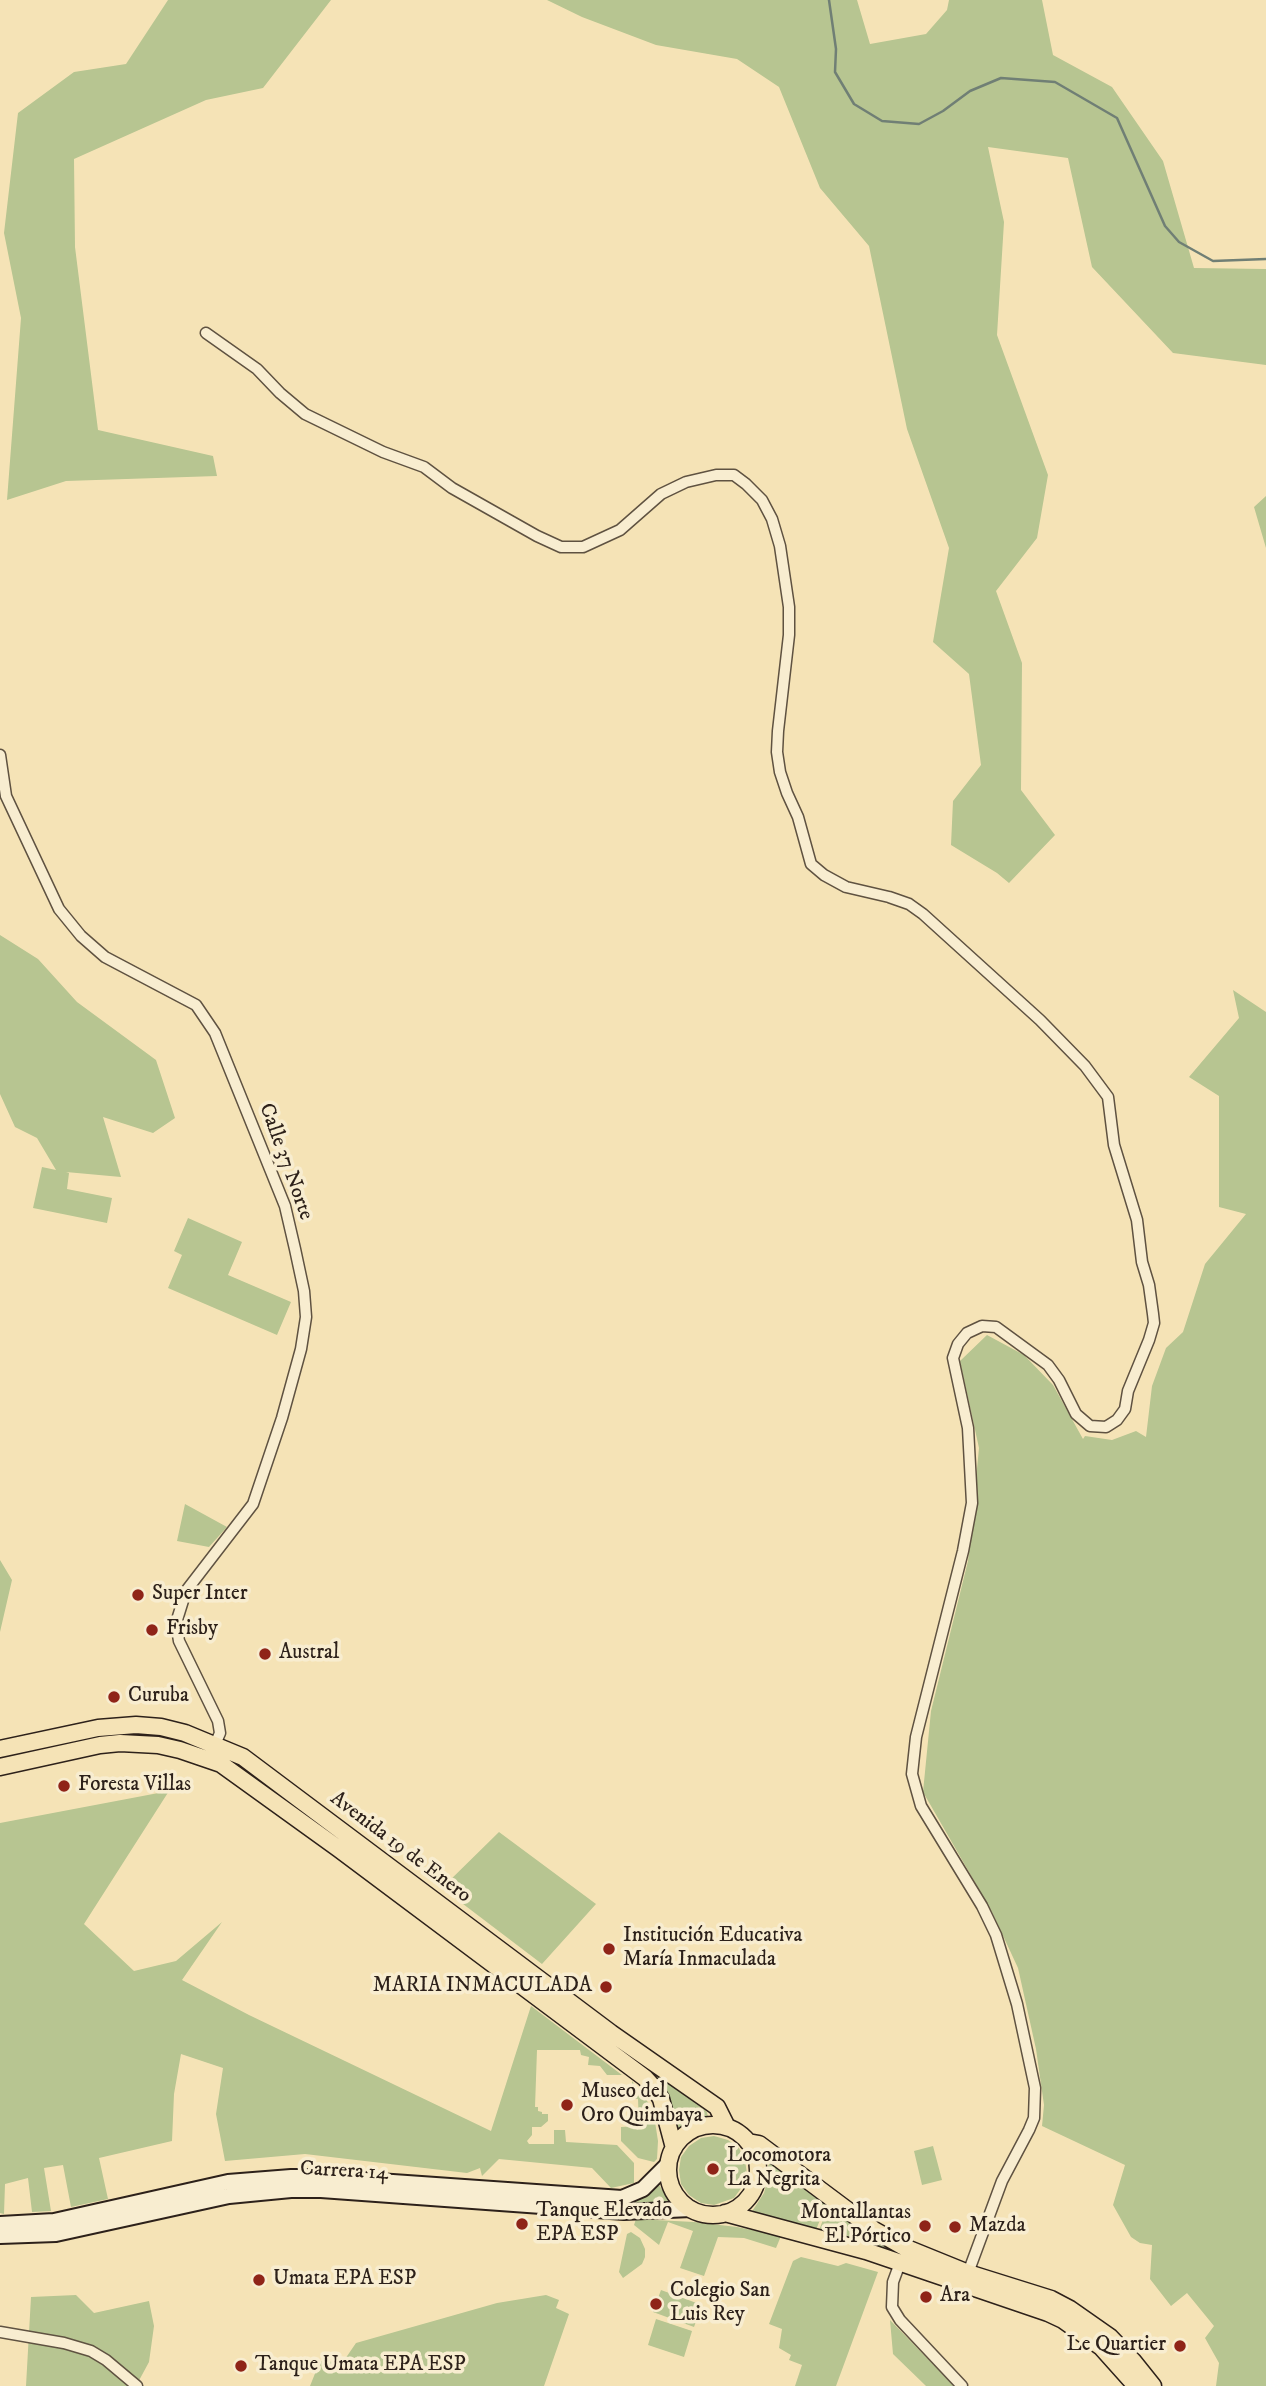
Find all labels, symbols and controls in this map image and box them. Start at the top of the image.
street label: Calle 37 Norte [252,1100,318,1224]
place label: Super Inter [152,1582,247,1608]
marker: Super Inter [130,1587,146,1603]
place label: Frisby [166,1617,218,1643]
marker: Frisby [144,1622,160,1638]
place label: Austral [279,1641,339,1667]
marker: Austral [257,1646,273,1662]
place label: Curuba [128,1684,189,1710]
marker: Curuba [106,1689,122,1705]
place label: Foresta Villas [78,1773,191,1799]
marker: Foresta Villas [56,1778,72,1794]
street label: Avenida 19 de Enero [325,1787,475,1909]
place label: Institución Educativa María Inmaculada [623,1924,802,1974]
marker: Institución Educativa María Inmaculada [601,1941,617,1957]
place label: MARIA INMACULADA [373,1974,592,2000]
marker: MARIA INMACULADA [598,1979,614,1995]
place label: Museo del Oro Quimbaya [581,2080,703,2130]
marker: Museo del Oro Quimbaya [559,2097,575,2113]
place label: Locomotora La Negrita [727,2144,831,2194]
street label: Carrera 14 [299,2157,389,2187]
marker: Locomotora La Negrita [705,2161,721,2177]
place label: Tanque Elevado EPA ESP [536,2199,672,2249]
place label: Montallantas El Pórtico [800,2201,911,2251]
place label: Mazda [969,2214,1026,2240]
marker: Tanque Elevado EPA ESP [514,2216,530,2232]
marker: Montallantas El Pórtico [917,2218,933,2234]
marker: Mazda [947,2219,963,2235]
place label: Umata EPA ESP [273,2267,416,2293]
marker: Umata EPA ESP [251,2272,267,2288]
place label: Colegio San Luis Rey [670,2279,770,2329]
place label: Ara [940,2284,970,2310]
marker: Ara [918,2289,934,2305]
marker: Colegio San Luis Rey [648,2296,664,2312]
place label: Le Quartier [1067,2333,1166,2359]
marker: Le Quartier [1172,2338,1188,2354]
place label: Tanque Umata EPA ESP [255,2353,466,2379]
marker: Tanque Umata EPA ESP [233,2358,249,2374]

